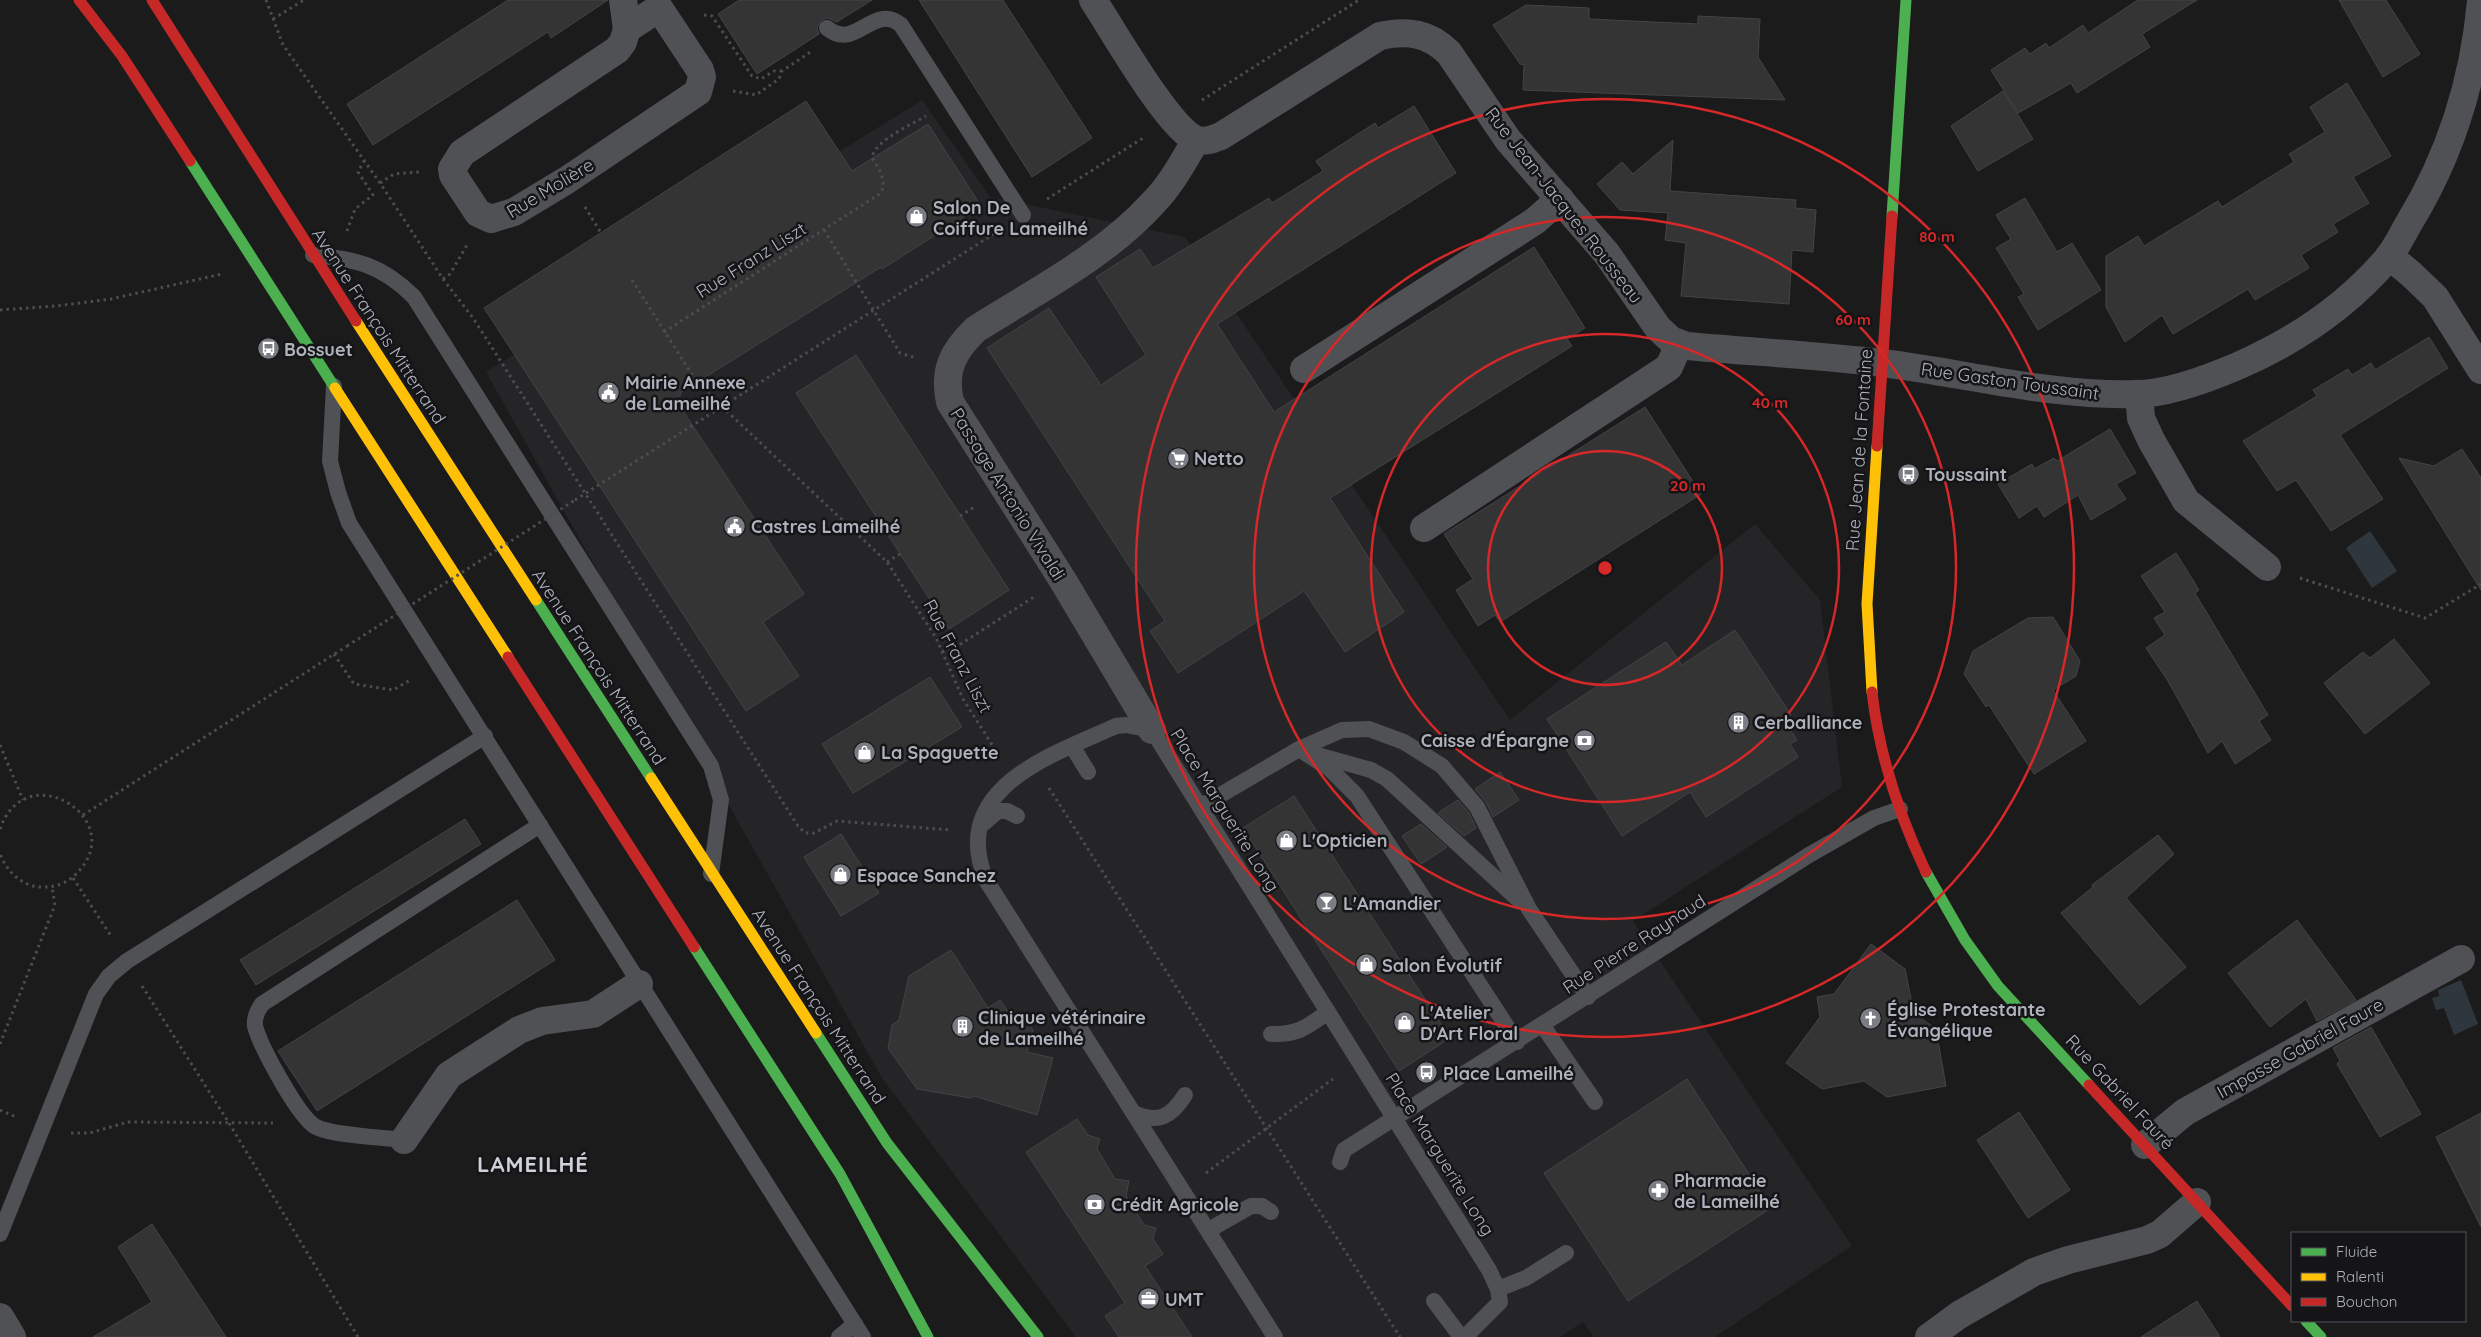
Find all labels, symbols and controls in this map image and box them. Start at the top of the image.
street label: Rue Jean-Jacques Rousseau [1480,102,1648,308]
street label: Rue Molière [502,153,598,223]
place label: Salon De Coiffure Lameilhé [933,196,1088,240]
shop icon: Salon De Coiffure Lameilhé [905,205,929,229]
street label: Rue Franz Liszt [692,217,810,303]
street label: Avenue François Mitterrand [307,224,451,428]
text: 80 m [1919,227,1955,246]
text: 60 m [1835,310,1871,329]
bus stop icon: Bossuet [256,337,280,361]
place label: Bossuet [284,338,353,361]
street label: Rue Jean de la Fontaine [1840,348,1878,552]
street label: Rue Gaston Toussaint [1919,357,2101,405]
place label: Mairie Annexe de Lameilhé [625,371,746,415]
public building icon: Mairie Annexe de Lameilhé [597,380,621,404]
text: 40 m [1752,393,1788,412]
street label: Passage Antonio Vivaldi [945,403,1071,585]
supermarket icon: Netto [1166,446,1190,470]
place label: Netto [1194,447,1244,470]
bus stop icon: Toussaint [1897,462,1921,486]
place label: Toussaint [1925,463,2007,486]
text: 20 m [1670,476,1706,495]
public building icon: Castres Lameilhé [723,514,747,538]
place label: Castres Lameilhé [751,515,900,538]
centre of rings [1596,559,1614,577]
street label: Avenue François Mitterrand [527,565,671,769]
street label: Rue Franz Liszt [918,595,998,717]
building icon: Cerballiance [1726,710,1750,734]
place label: Cerballiance [1754,711,1862,734]
street label: Place Marguerite Long [1165,724,1285,896]
bank icon: Caisse d'Épargne [1573,728,1597,752]
place label: Caisse d'Épargne [1421,729,1569,752]
shop icon: La Spaguette [853,740,877,764]
place label: La Spaguette [881,741,999,764]
shop icon: L'Opticien [1274,828,1298,852]
place label: L'Opticien [1302,829,1387,852]
shop icon: Espace Sanchez [829,863,853,887]
place label: Espace Sanchez [857,864,996,887]
street label: Rue Pierre Raynaud [1558,889,1710,999]
bar icon: L'Amandier [1315,891,1339,915]
place label: L'Amandier [1343,892,1441,915]
street label: Avenue François Mitterrand [747,904,891,1108]
shop icon: Salon Évolutif [1354,953,1378,977]
place label: Salon Évolutif [1382,954,1502,977]
street label: Impasse Gabriel Faure [2213,993,2387,1103]
place label: Église Protestante Évangélique [1887,998,2046,1042]
place label: L'Atelier D'Art Floral [1420,1001,1518,1045]
place label: Clinique vétérinaire de Lameilhé [978,1006,1146,1050]
church icon: Église Protestante Évangélique [1859,1007,1883,1031]
shop icon: L'Atelier D'Art Floral [1392,1010,1416,1034]
building icon: Clinique vétérinaire de Lameilhé [950,1015,974,1039]
street label: Rue Gabriel Fauré [2061,1030,2179,1154]
bus stop icon: Place Lameilhé [1415,1061,1439,1085]
place label: Place Lameilhé [1443,1062,1574,1085]
street label: Place Marguerite Long [1380,1068,1500,1240]
district label: LAMEILHÉ [477,1150,589,1178]
place label: Pharmacie de Lameilhé [1674,1169,1780,1213]
pharmacy icon: Pharmacie de Lameilhé [1646,1178,1670,1202]
bank icon: Crédit Agricole [1083,1192,1107,1216]
place label: Crédit Agricole [1111,1193,1239,1216]
legend [2291,1232,2466,1322]
text: Fluide [2336,1242,2377,1261]
text: Ralenti [2336,1267,2384,1286]
office icon: UMT [1137,1287,1161,1311]
place label: UMT [1165,1288,1204,1311]
text: Bouchon [2336,1292,2397,1311]

